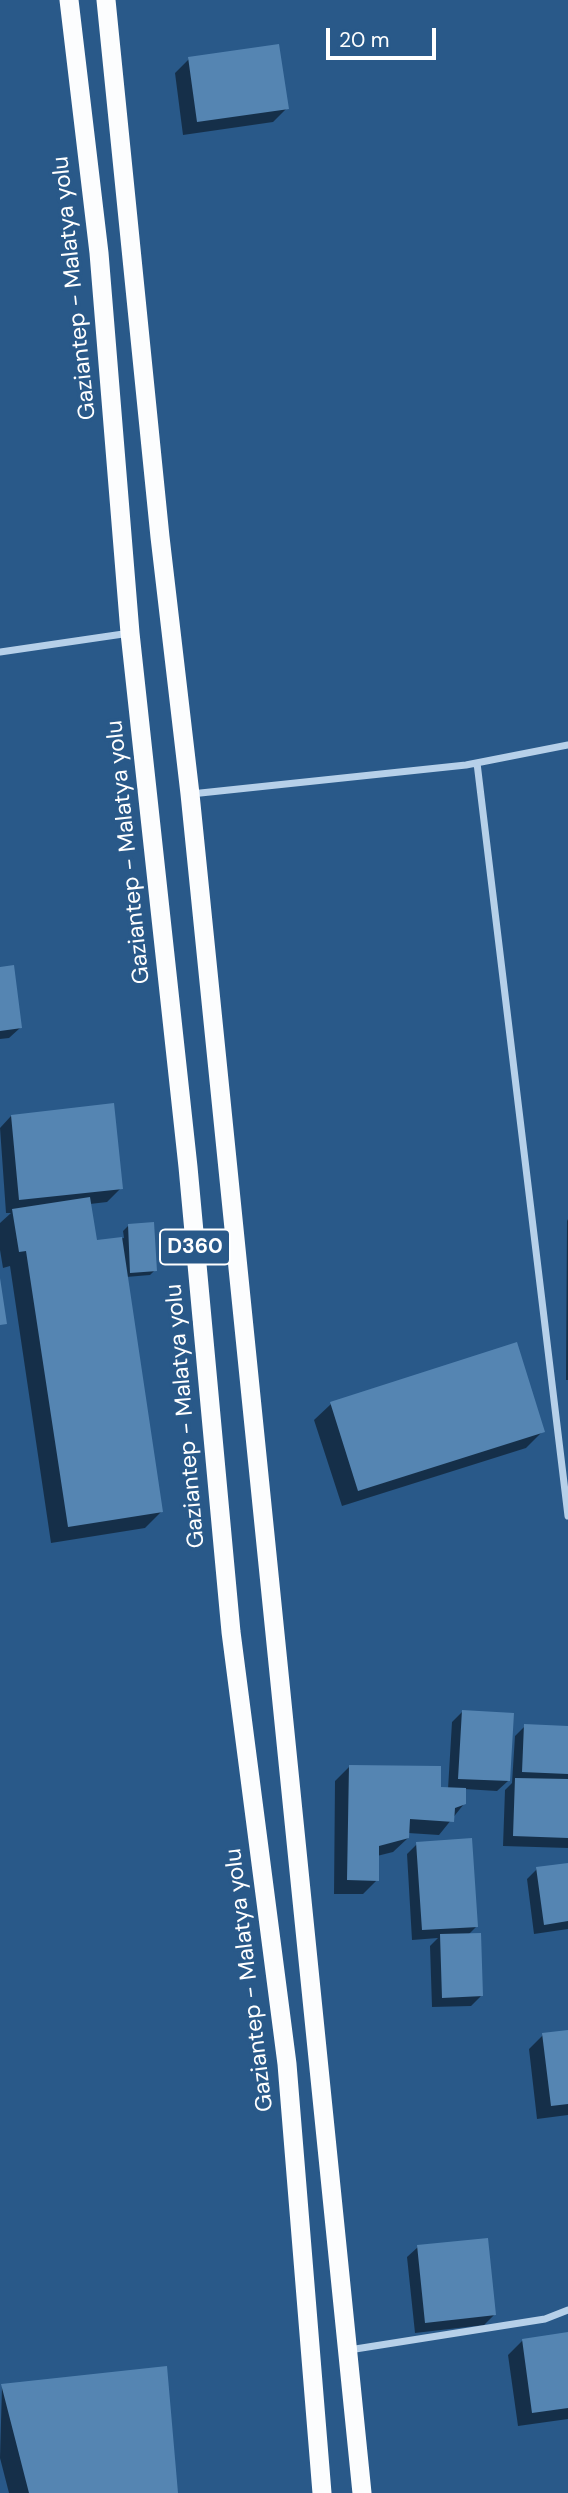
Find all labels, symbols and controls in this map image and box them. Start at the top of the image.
scale bar [330,14,440,58]
text: 20 m [339,26,390,54]
street label: Gaziantep - Malatya yolu [47,155,103,421]
street label: Gaziantep - Malatya yolu [101,719,157,985]
road number: D360 [160,1230,230,1264]
street label: Gaziantep - Malatya yolu [161,1283,211,1549]
street label: Gaziantep - Malatya yolu [220,1847,280,2113]

